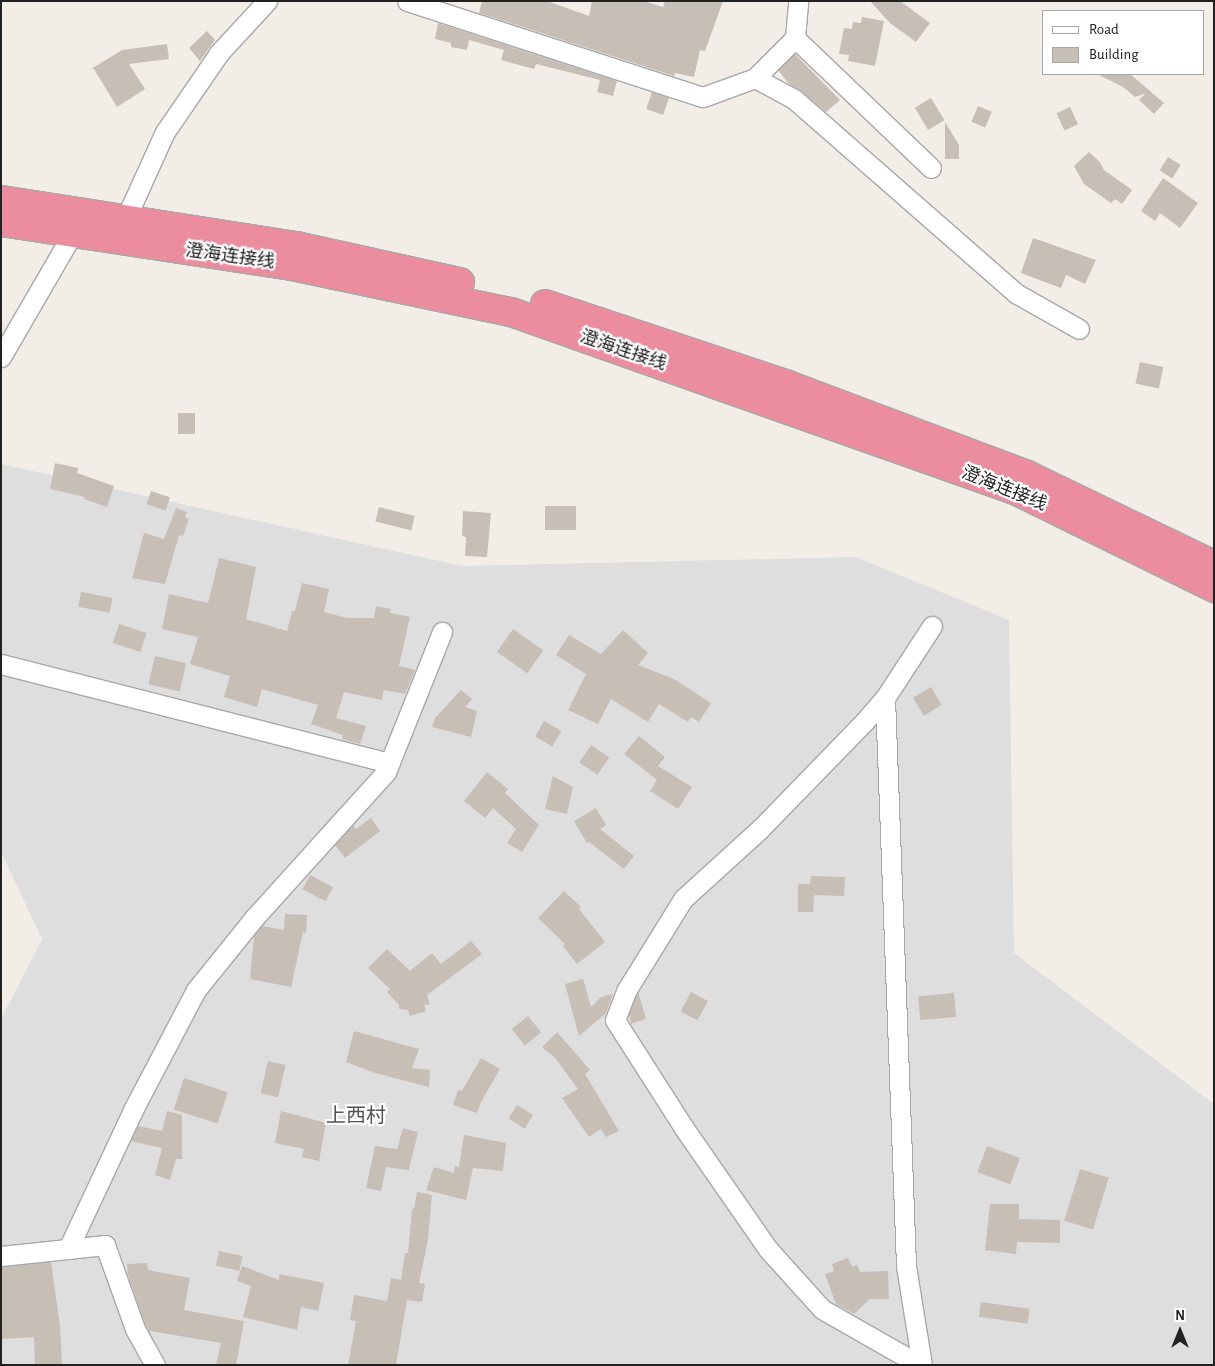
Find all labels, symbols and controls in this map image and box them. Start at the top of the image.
legend [1042,10,1205,75]
text: Road [1089,22,1119,37]
text: Building [1089,47,1139,62]
street label: 澄海连接线 [184,240,276,274]
street label: 澄海连接线 [577,326,669,376]
street label: 澄海连接线 [958,462,1050,516]
district label: 上西村 [326,1104,386,1128]
north arrow [1155,1306,1205,1356]
text: N [1175,1309,1185,1323]

